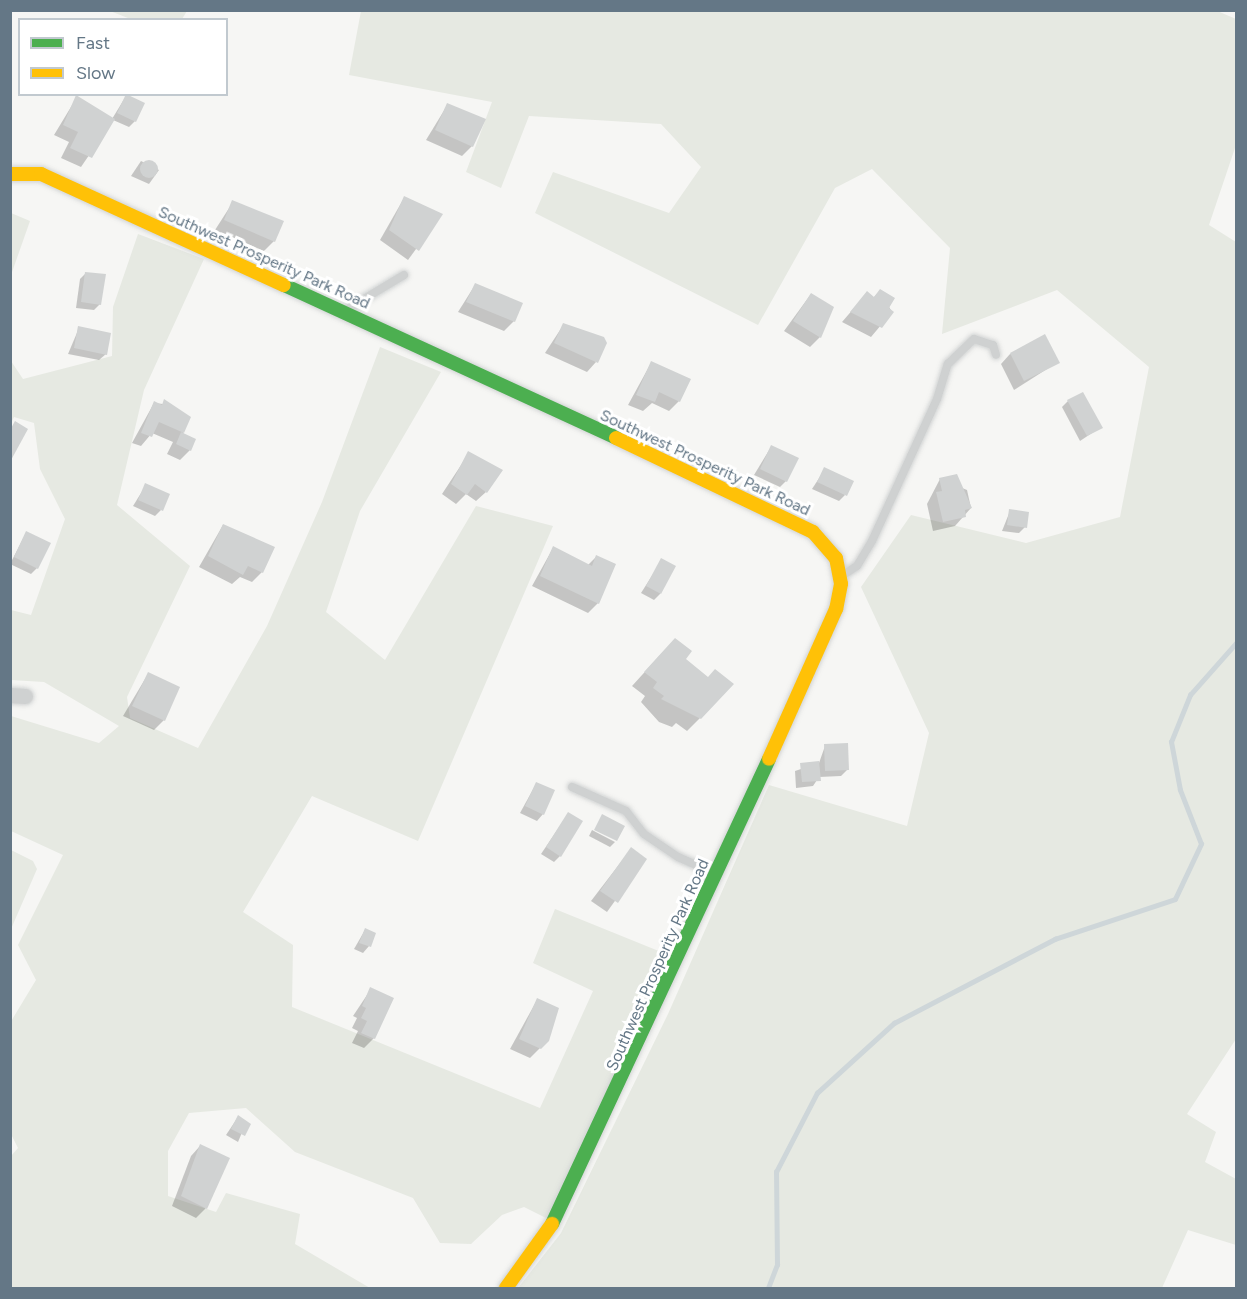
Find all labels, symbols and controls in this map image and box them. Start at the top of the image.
legend [18,18,228,96]
text: Fast [76,32,110,54]
text: Slow [76,62,115,84]
street label: Southwest Prosperity Park Road [155,203,373,313]
street label: Southwest Prosperity Park Road [597,406,813,520]
street label: Southwest Prosperity Park Road [603,856,713,1074]

